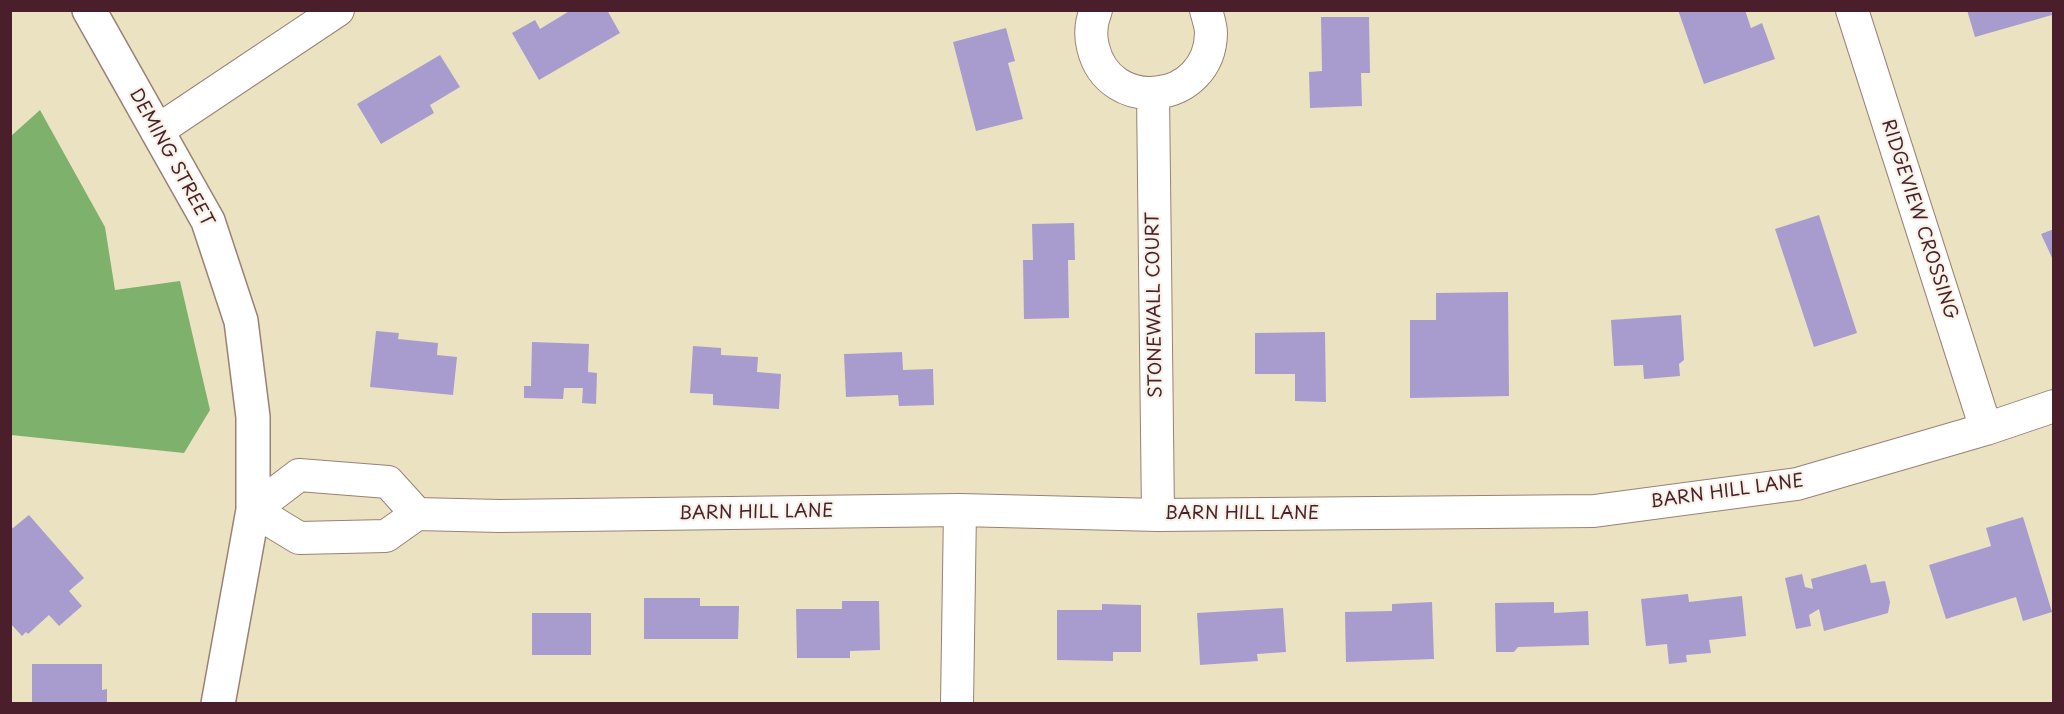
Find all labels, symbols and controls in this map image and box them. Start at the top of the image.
street label: DEMING STREET [124,85,218,231]
street label: RIDGEVIEW CROSSING [1876,117,1962,323]
street label: STONEWALL COURT [1143,212,1167,398]
street label: BARN HILL LANE [1649,471,1805,513]
street label: BARN HILL LANE [678,501,834,525]
street label: BARN HILL LANE [1165,503,1319,525]

